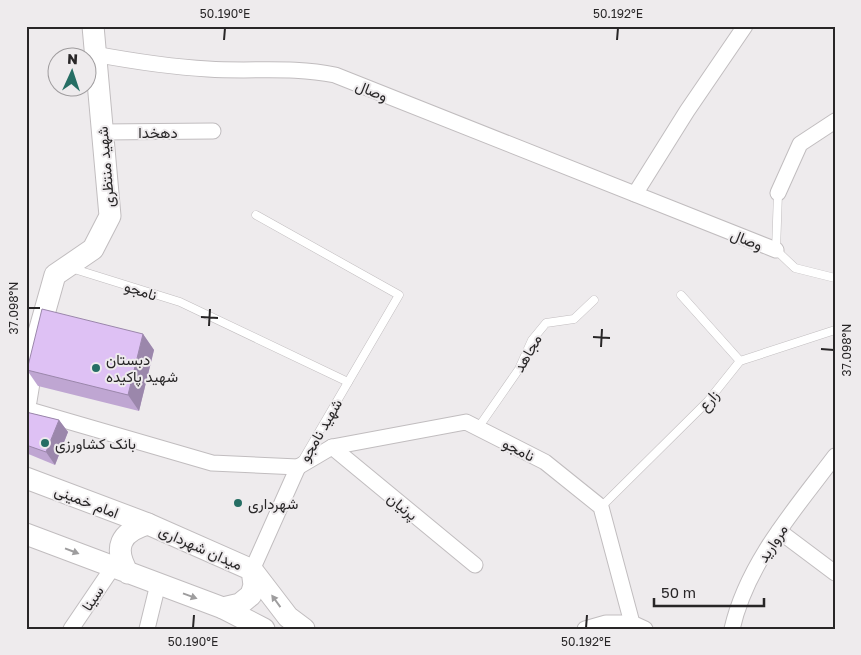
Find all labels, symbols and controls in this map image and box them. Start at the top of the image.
text: 50.190°E [200,6,250,21]
text: 50.192°E [593,6,643,21]
north arrow [48,48,98,98]
text: N [67,50,78,67]
street label: وصال [353,76,391,105]
street label: دهخدا [138,123,178,141]
street label: شهید منتظری [92,125,120,208]
street label: وصال [728,225,766,254]
street label: نامجو [122,276,160,305]
text: 37.098°N [6,282,21,334]
text: 37.098°N [839,324,854,376]
street label: مجاهد [509,331,546,376]
place label: دبستان شهید پاکیده [106,350,178,387]
marker: دبستان شهید پاکیده [90,362,102,374]
street label: زارع [694,386,724,416]
street label: شهید نامجو [295,395,346,465]
street label: نامجو [500,433,538,465]
place label: بانک کشاورزی [55,434,136,454]
marker: بانک کشاورزی [39,437,51,449]
street label: امام خمینی [52,481,121,523]
street label: پرنیان [383,488,422,525]
place label: شهرداری [248,494,298,514]
marker: شهرداری [232,497,244,509]
street label: میدان شهرداری [156,521,245,575]
street label: مروارید [753,521,792,566]
one-way arrow [65,547,80,555]
scale bar [654,575,764,607]
street label: سینا [77,582,108,614]
text: 50 m [661,583,696,601]
one-way arrow [182,593,197,600]
one-way arrow [271,594,281,608]
text: 50.190°E [168,634,218,649]
text: 50.192°E [561,634,611,649]

